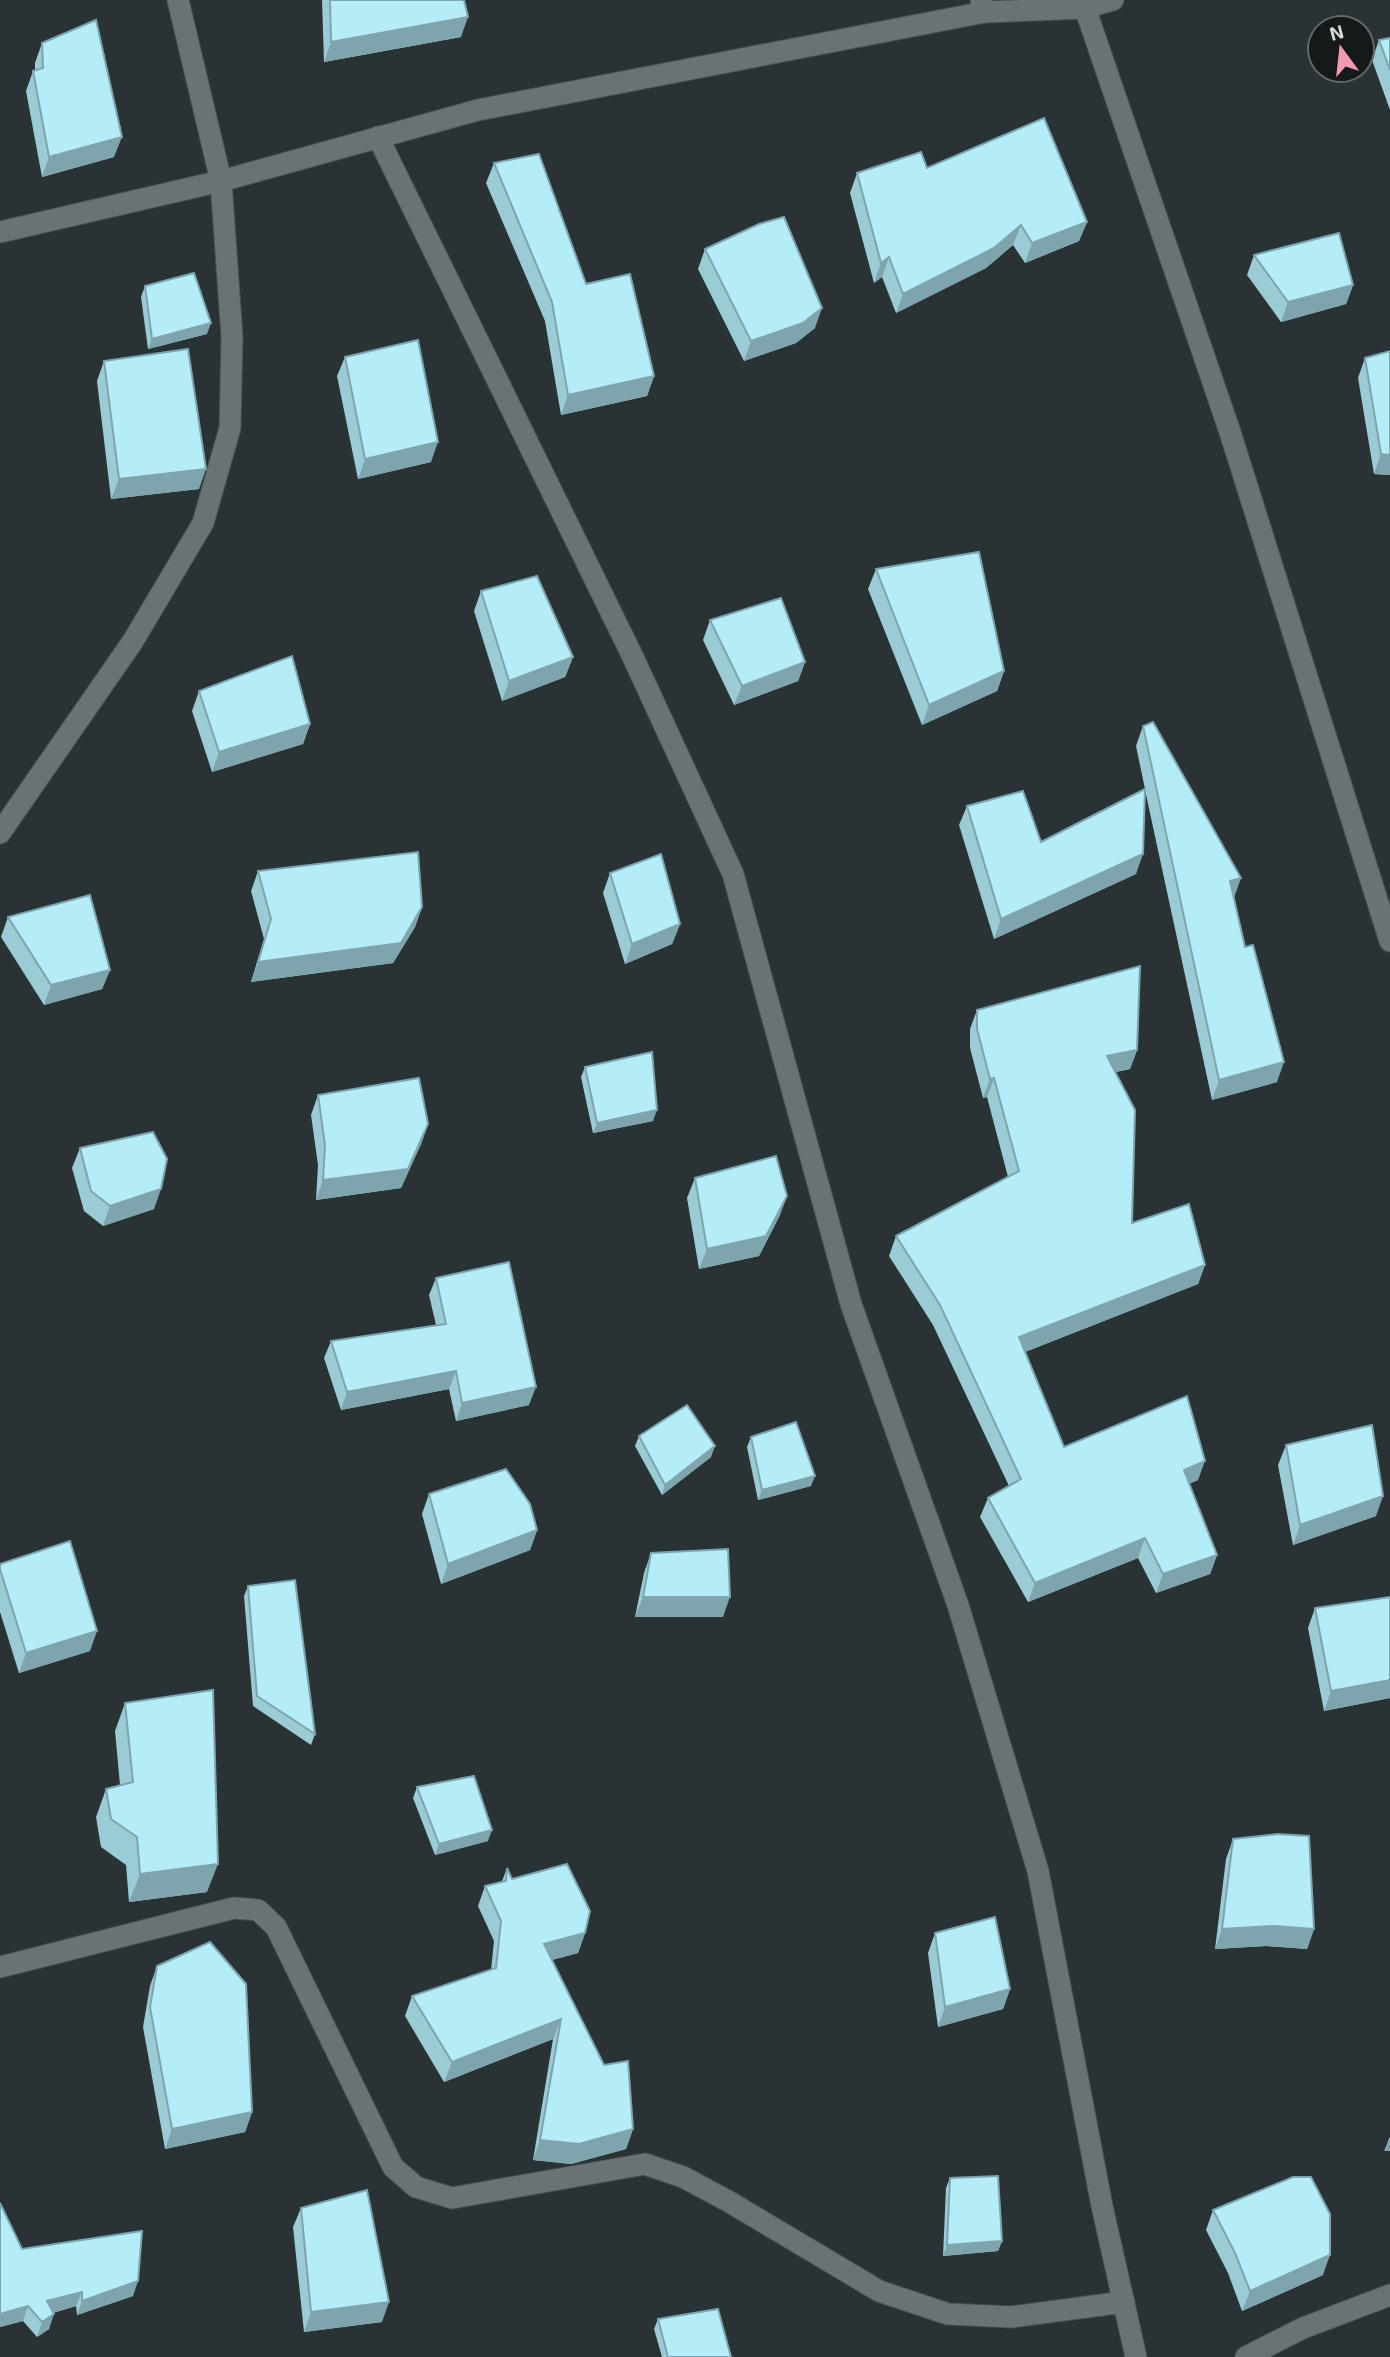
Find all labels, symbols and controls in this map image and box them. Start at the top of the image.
north arrow [1306,14,1376,84]
text: N [1327,19,1346,45]

